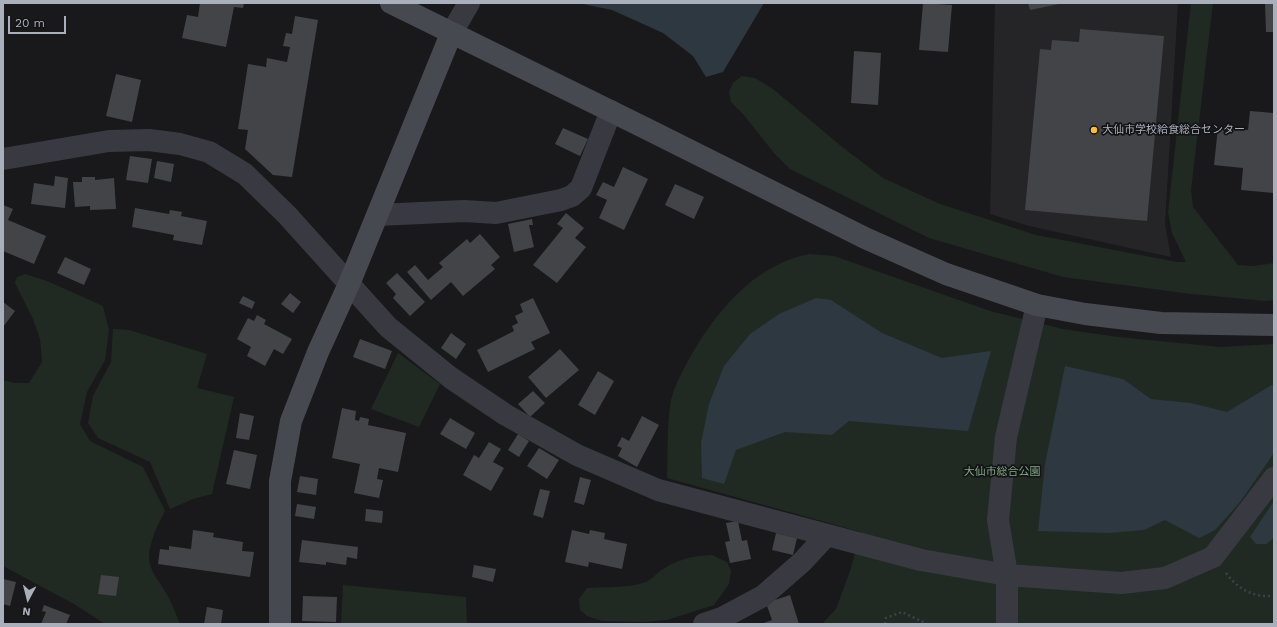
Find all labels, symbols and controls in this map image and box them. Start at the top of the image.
scale bar [10,8,68,34]
text: 20 m [15,16,45,30]
place label: 大仙市学校給食総合センター [1102,123,1245,137]
marker: 大仙市学校給食総合センター [1089,125,1099,135]
park label: 大仙市総合公園 [964,465,1040,479]
north arrow [8,579,48,619]
text: N [22,604,31,618]

